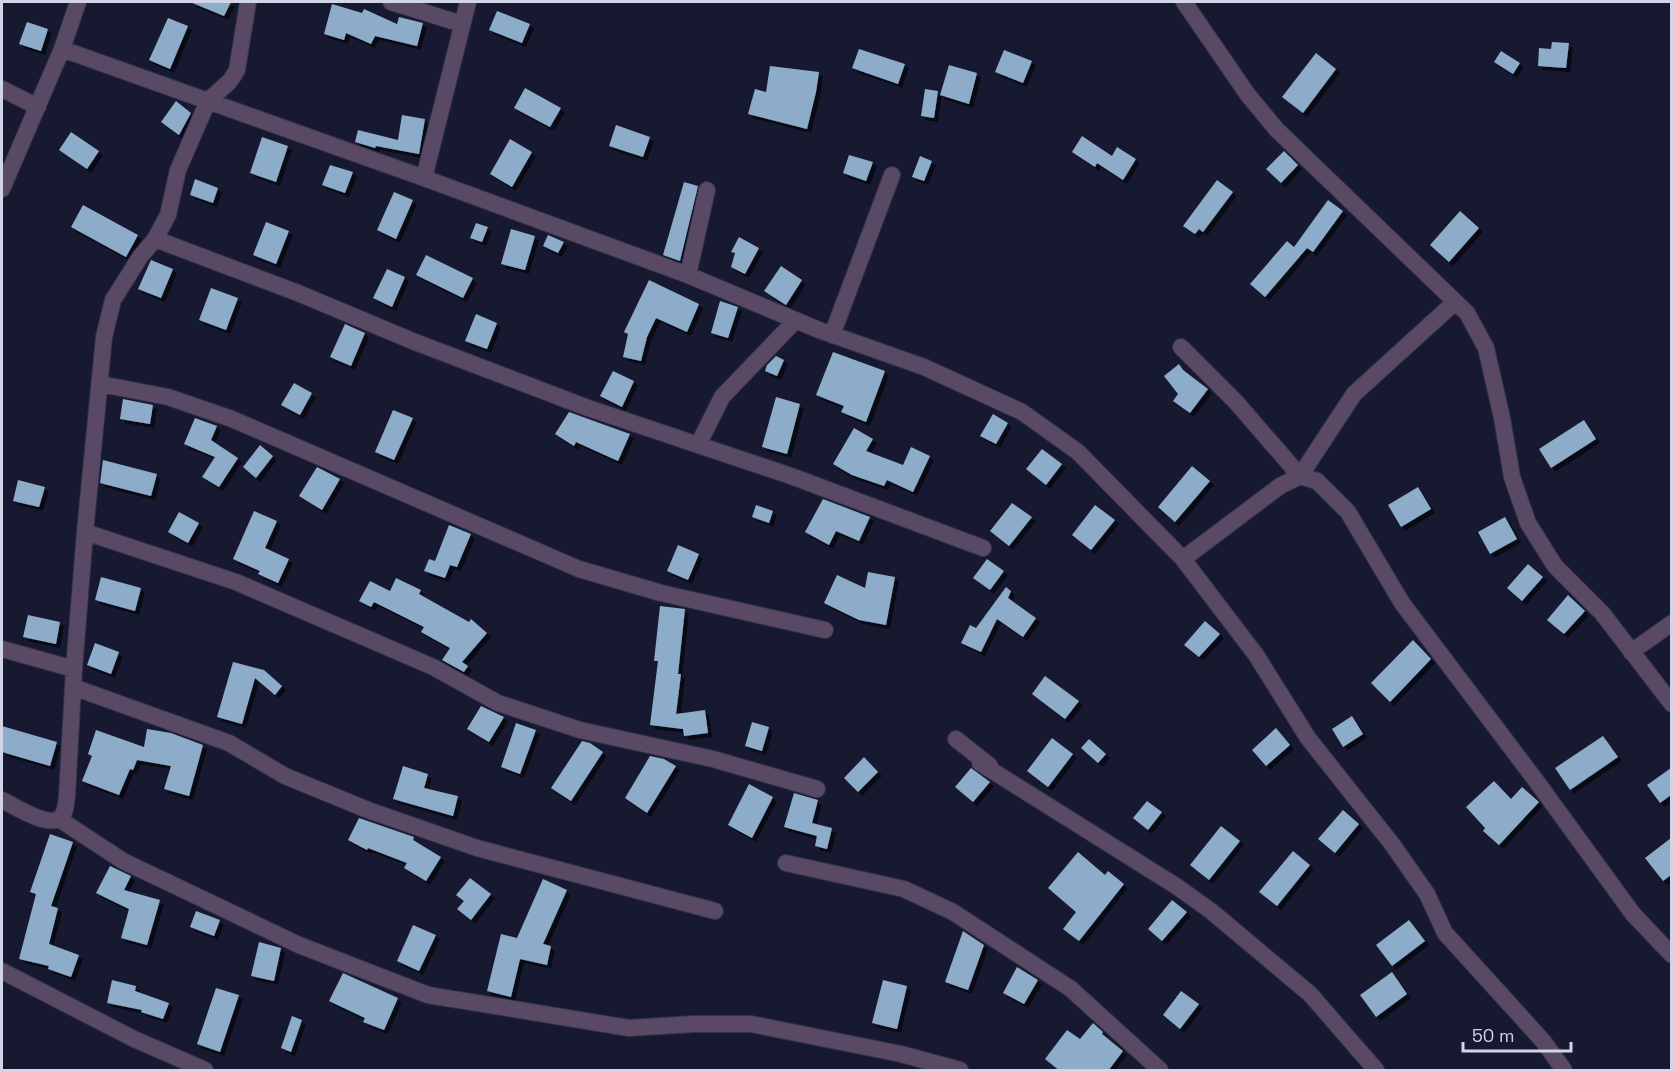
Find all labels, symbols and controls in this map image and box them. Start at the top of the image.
scale bar [1463,1015,1571,1053]
text: 50 m [1472,1024,1514,1047]

